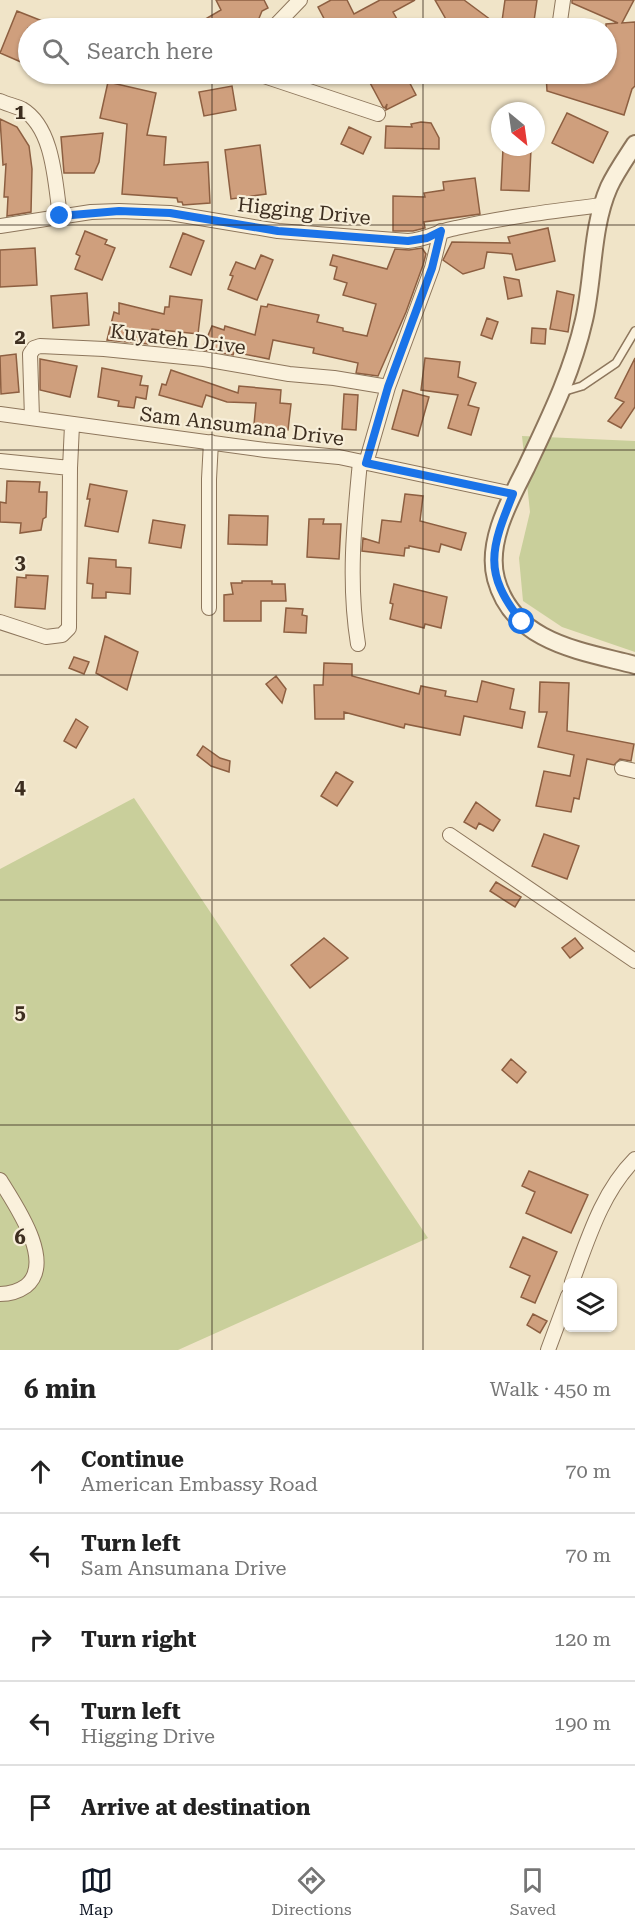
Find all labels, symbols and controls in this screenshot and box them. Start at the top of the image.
search box [18,18,617,84]
icon: search [39,35,72,68]
text: Search here [87,39,213,64]
text: 1 [14,100,26,124]
north arrow [491,102,545,156]
street label: Higging Drive [236,192,372,230]
route end [46,202,72,228]
street label: Kuyateh Drive [109,319,247,359]
text: 2 [14,325,26,349]
street label: Sam Ansumana Drive [139,402,345,450]
text: 3 [14,550,26,574]
route start [508,608,534,634]
text: 4 [14,775,26,799]
text: 5 [14,1000,26,1024]
text: 6 [14,1225,26,1249]
map controls [563,1278,617,1332]
button: layers [563,1278,617,1332]
text: 6 min [24,1374,96,1404]
text: Walk · 450 m [490,1377,611,1401]
text: Continue [81,1447,184,1472]
icon: ahead [24,1455,57,1488]
text: 70 m [565,1459,611,1483]
text: American Embassy Road [81,1472,318,1496]
text: Turn left [81,1531,181,1556]
icon: left [24,1539,57,1572]
text: 70 m [565,1543,611,1567]
text: Sam Ansumana Drive [81,1556,287,1580]
icon: right [24,1623,57,1656]
text: Turn right [81,1627,196,1652]
text: 120 m [554,1627,611,1651]
text: Turn left [81,1699,181,1724]
icon: left [24,1707,57,1740]
text: 190 m [554,1711,611,1735]
text: Higging Drive [81,1724,215,1748]
icon: arrive [24,1791,57,1824]
text: Arrive at destination [81,1795,310,1820]
tab: Map [79,1864,113,1919]
tab: Directions [271,1864,352,1919]
tab: Saved [510,1864,556,1919]

